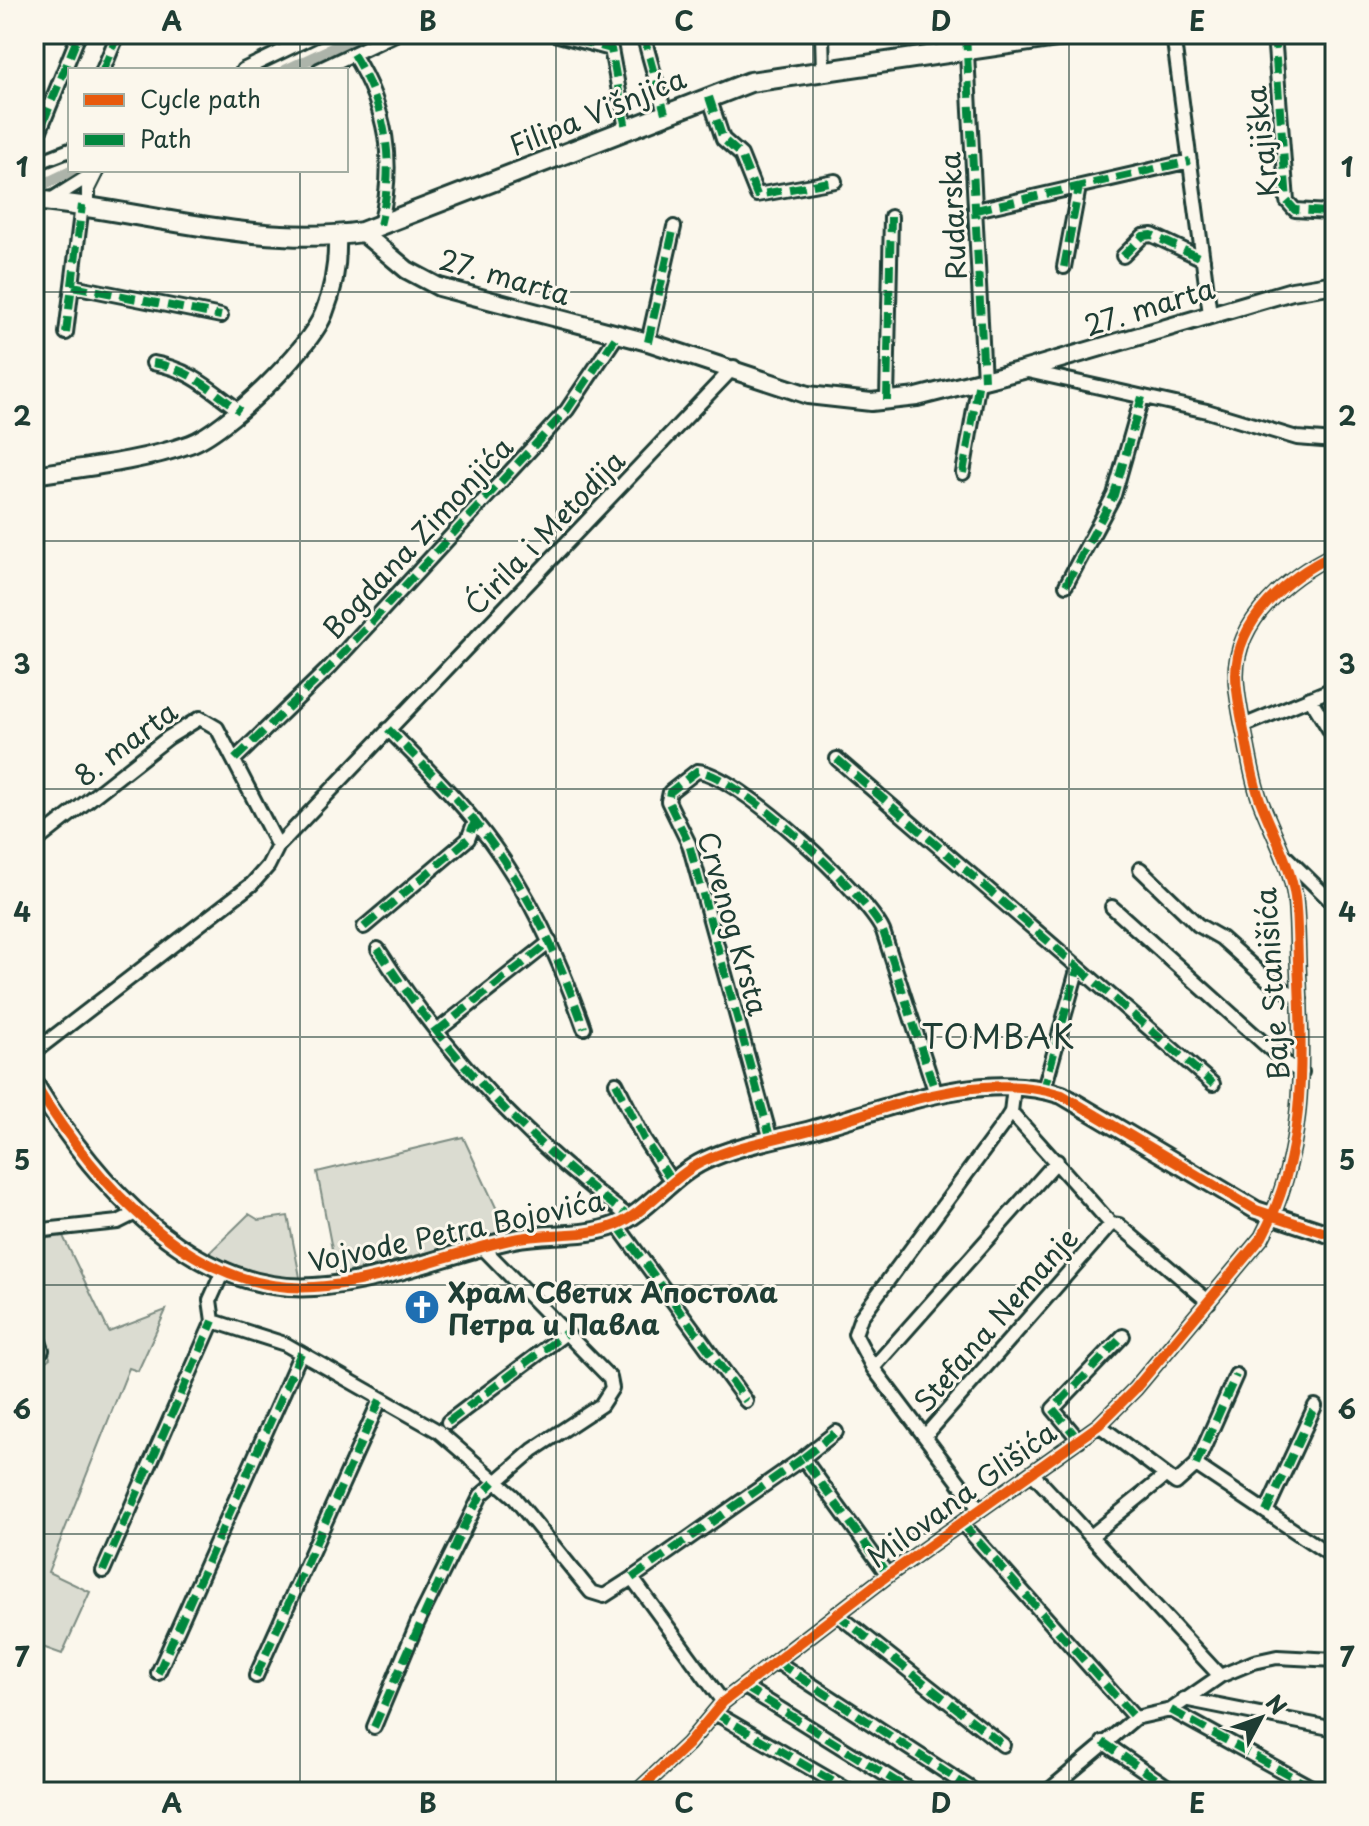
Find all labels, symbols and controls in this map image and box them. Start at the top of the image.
text: A [162,1,182,40]
text: B [419,1,437,40]
text: C [674,1,694,40]
text: D [931,1,951,40]
text: E [1189,1,1205,40]
street label: Filipa Višnjića [502,56,692,166]
legend [68,68,348,172]
text: Cycle path [140,80,261,116]
street label: Krajiška [1233,84,1289,200]
text: Path [140,120,192,156]
text: 1 [16,147,28,186]
text: 1 [1341,147,1353,186]
street label: Rudarska [927,150,977,281]
street label: 27. marta [435,237,576,315]
street label: 27. marta [1079,266,1220,346]
text: 2 [13,396,31,435]
text: 2 [1338,396,1356,435]
street label: Bogdana Zimonjića [312,426,523,648]
street label: Ćirila i Metodija [454,439,634,624]
text: 3 [13,644,31,683]
text: 3 [1338,644,1356,683]
street label: 8. marta [64,690,186,796]
street label: Crvenog Krsta [687,826,781,1021]
street label: Baje Stanišića [1243,886,1299,1082]
text: 4 [13,892,31,931]
text: 4 [1338,892,1356,931]
district label: TOMBAK [921,1012,1077,1060]
text: 5 [14,1140,30,1179]
text: 5 [1339,1140,1355,1179]
street label: Vojvode Petra Bojovića [304,1178,608,1282]
street label: Stefana Nemanje [902,1217,1088,1421]
place label: Храм Светих Апостола Петра и Павла [448,1270,778,1345]
church icon: Храм Светих Апостола Петра и Павла [403,1288,441,1326]
text: 6 [13,1389,31,1428]
text: 6 [1338,1389,1356,1428]
street label: Milovana Glišića [857,1410,1065,1577]
text: 7 [15,1637,30,1676]
text: 7 [1340,1637,1355,1676]
north arrow [1221,1678,1301,1758]
text: N [1259,1686,1295,1721]
text: A [162,1783,182,1822]
text: B [419,1783,437,1822]
text: C [674,1783,694,1822]
text: D [931,1783,951,1822]
text: E [1189,1783,1205,1822]

